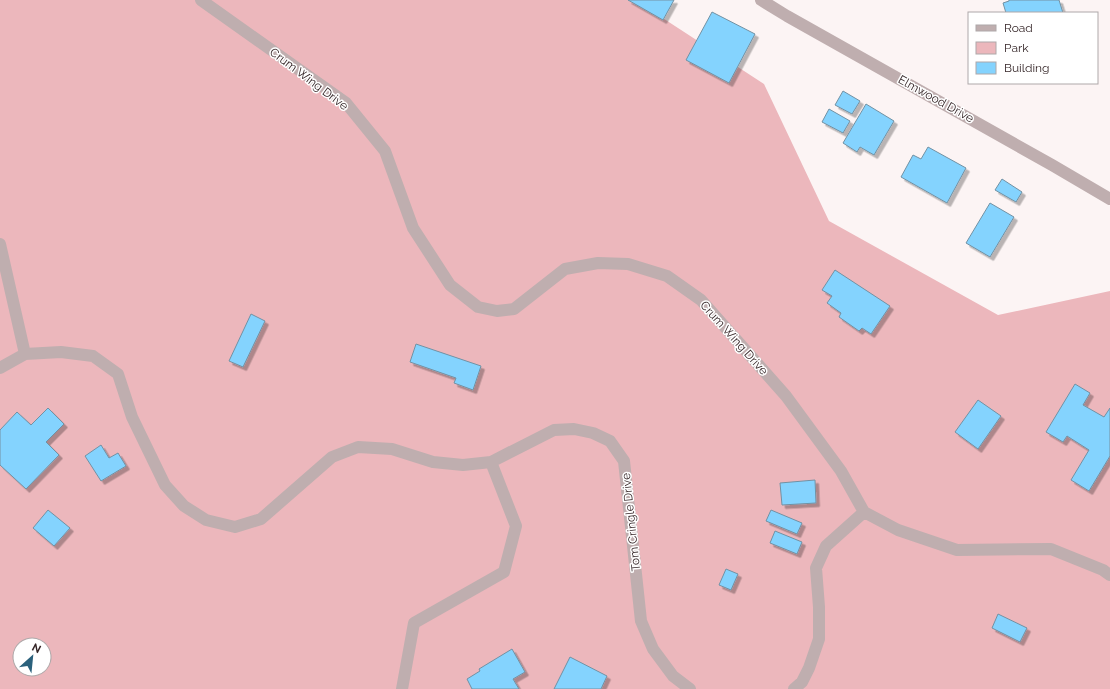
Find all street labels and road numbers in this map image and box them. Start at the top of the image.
street label: Crum Wing Drive [267,45,351,113]
street label: Elmwood Drive [896,72,976,126]
street label: Crum Wing Drive [697,298,771,378]
street label: Tom Cringle Drive [619,472,643,572]

